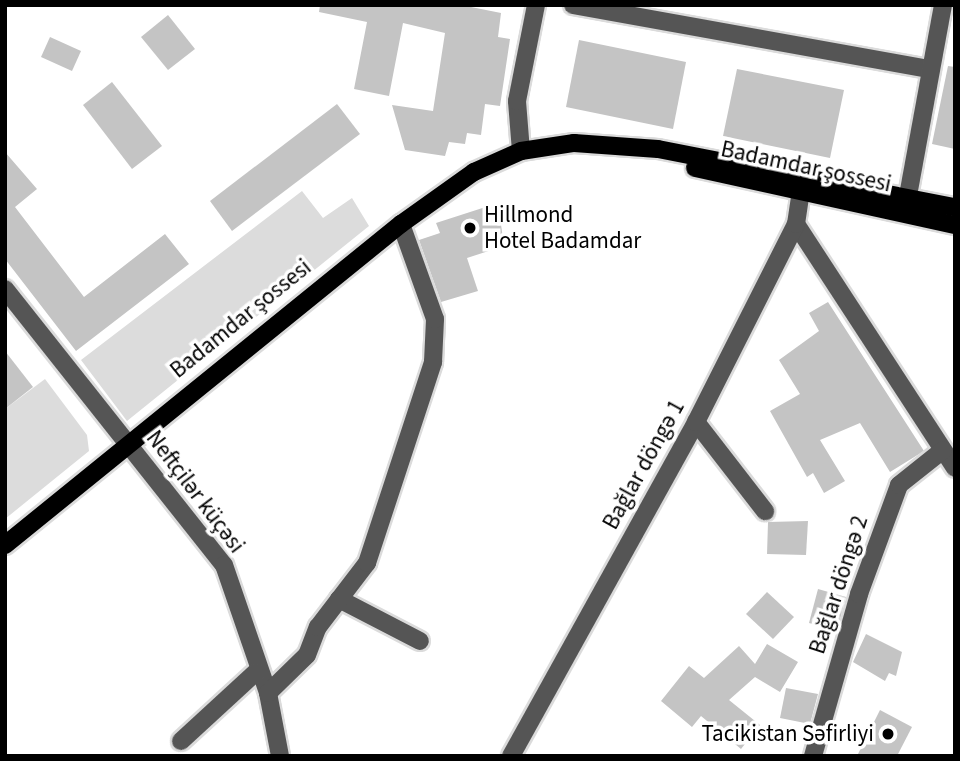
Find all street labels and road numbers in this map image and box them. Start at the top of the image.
street label: Badamdar şossesi [718,135,894,199]
street label: Badamdar şossesi [165,254,317,384]
street label: Bağlar döngə 1 [597,396,691,534]
street label: Neftçilər küçəsi [140,425,250,559]
street label: Bağlar döngə 2 [804,512,874,658]

